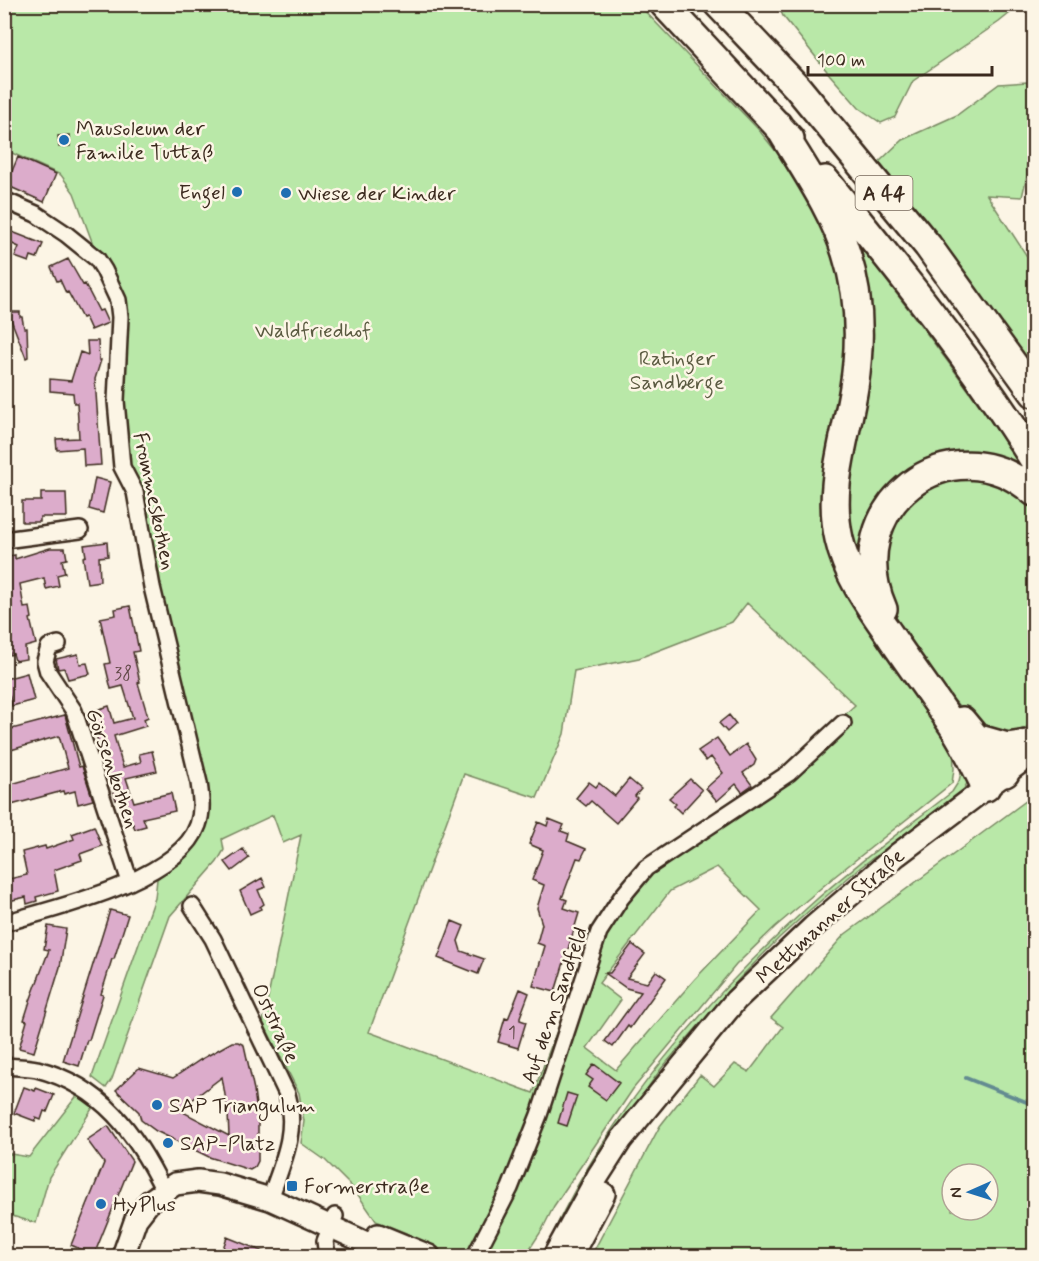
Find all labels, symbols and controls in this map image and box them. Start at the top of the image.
scale bar [808,39,992,77]
text: 100 m [817,49,865,73]
place label: Mausoleum der Familie Tuttaß [76,115,213,167]
marker: Mausoleum der Familie Tuttaß [57,133,71,147]
road number: A 44 [856,176,912,210]
place label: Engel [179,179,225,209]
place label: Wiese der Kinder [298,180,456,208]
marker: Engel [230,185,244,199]
marker: Wiese der Kinder [279,186,293,200]
park label: Waldfriedhof [255,317,371,345]
park label: Ratinger Sandberge [630,345,724,399]
street label: Frommeskothen [126,430,182,573]
house number: 38 [114,662,132,686]
street label: Görsenkothen [78,705,146,832]
street label: Mettmanner Straße [750,843,911,991]
street label: Auf dem Sandfeld [515,923,595,1088]
street label: Oststraße [245,979,306,1068]
house number: 1 [508,1021,516,1045]
place label: SAP Triangulum [169,1092,316,1121]
marker: SAP Triangulum [150,1098,164,1112]
place label: SAP-Platz [180,1130,275,1158]
marker: SAP-Platz [161,1136,175,1150]
north arrow [940,1162,1000,1222]
place label: Formerstraße [304,1173,430,1201]
marker: Formerstraße [285,1179,299,1193]
text: N [946,1187,967,1199]
place label: HyPlus [113,1191,176,1219]
marker: HyPlus [94,1197,108,1211]

